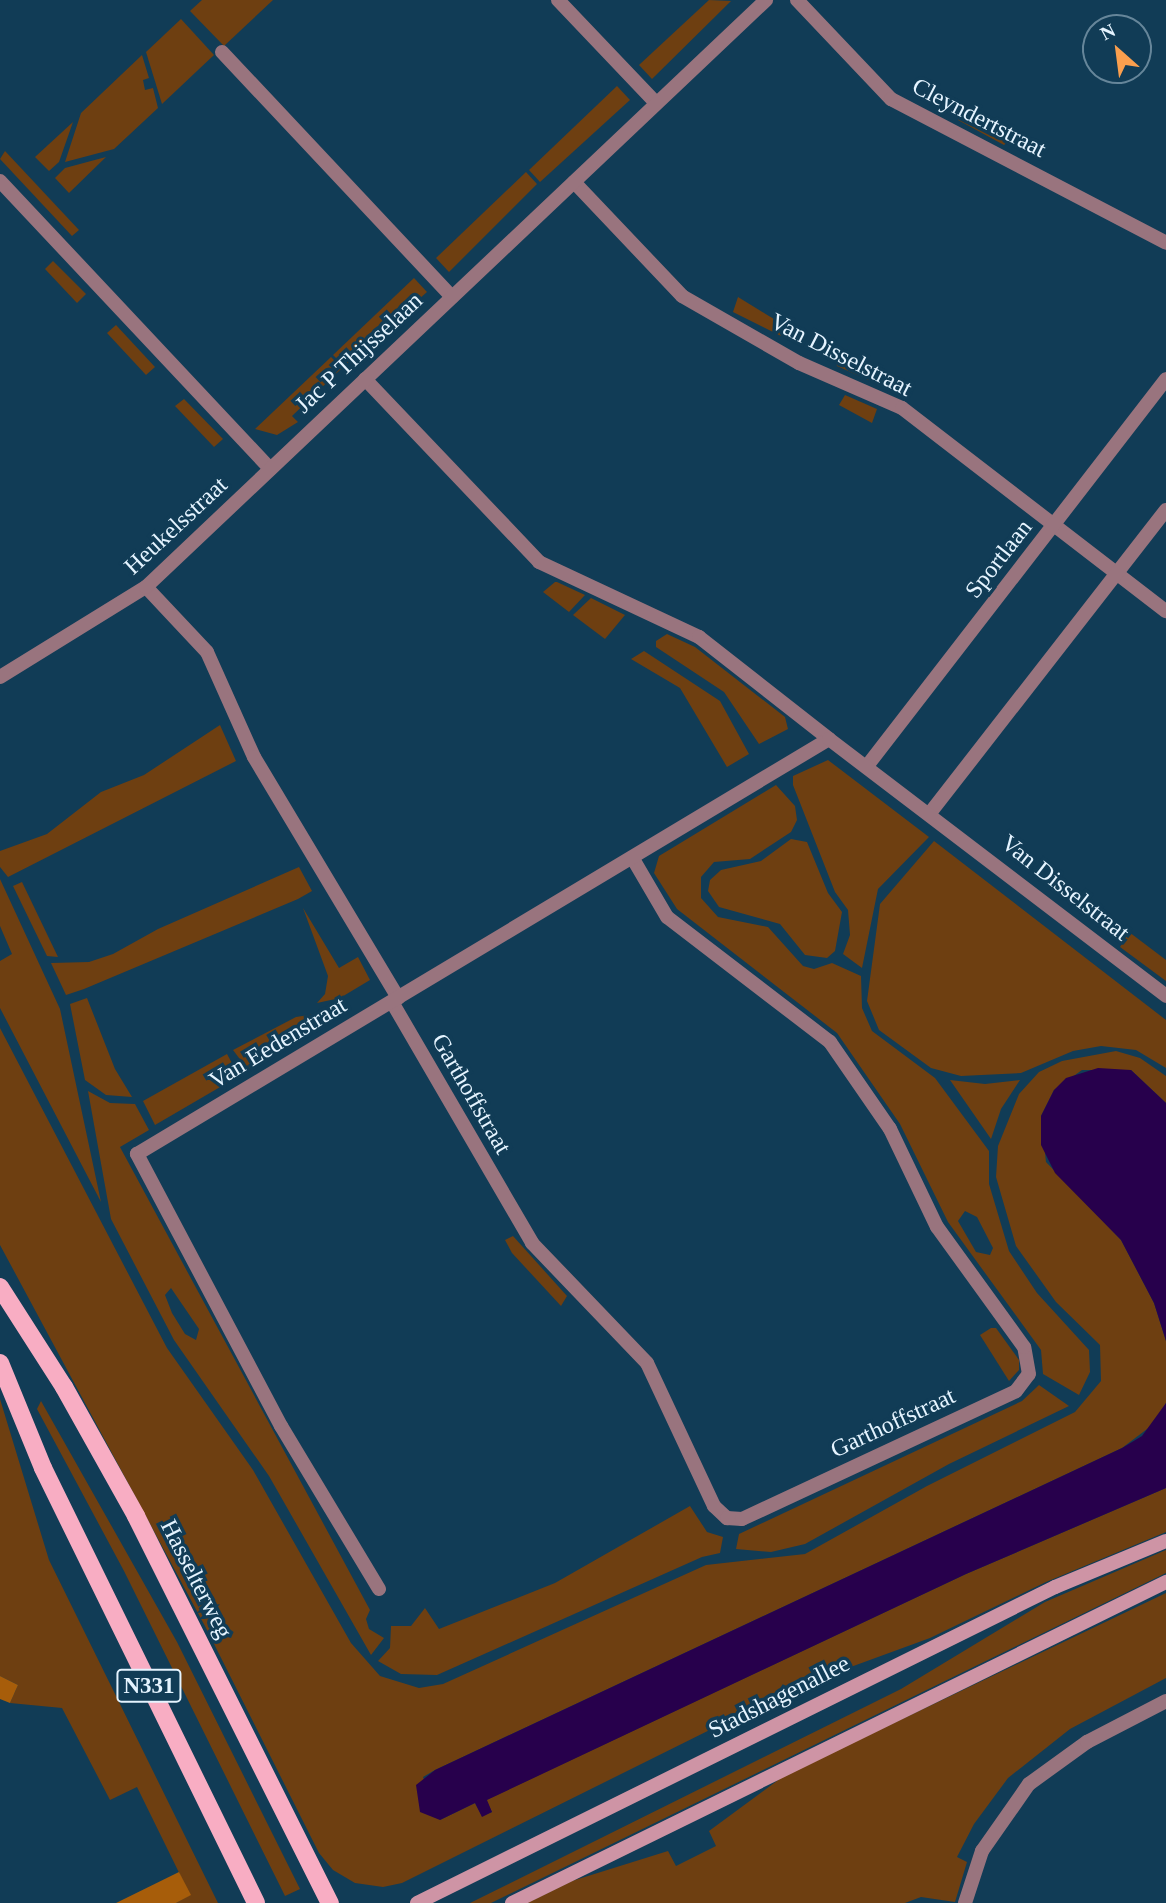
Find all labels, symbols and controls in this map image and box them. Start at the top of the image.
north arrow [1082,14,1152,84]
text: N [1097,19,1119,44]
street label: Cleyndertstraat [907,72,1051,164]
street label: Jac P Thijsselaan [289,286,429,420]
street label: Van Disselstraat [765,307,917,403]
street label: Heukelsstraat [118,471,234,581]
street label: Sportlaan [959,514,1039,604]
street label: Van Disselstraat [995,829,1135,947]
street label: Van Eedenstraat [204,991,352,1095]
street label: Garthoffstraat [425,1029,517,1159]
street label: Garthoffstraat [826,1382,960,1464]
street label: Hasselterweg [154,1515,238,1643]
street label: Stadshagenallee [704,1649,854,1745]
road number: N331 [116,1666,182,1706]

